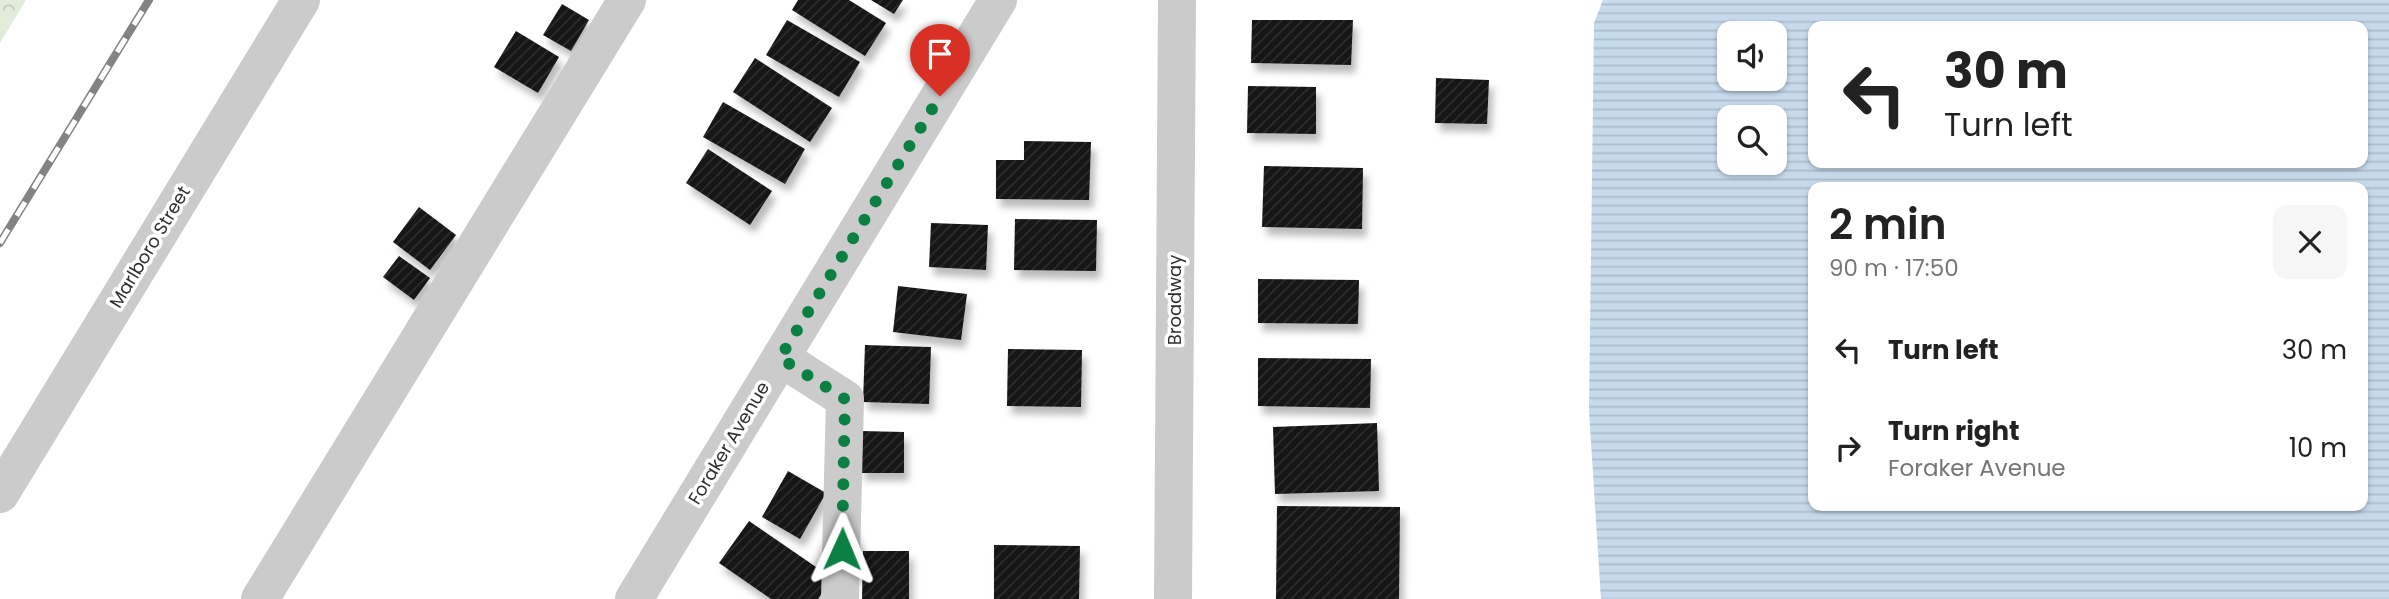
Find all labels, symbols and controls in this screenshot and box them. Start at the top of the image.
map controls [1717,21,1787,175]
button: sound [1717,21,1787,91]
pin [910,24,970,96]
icon: arrive [921,35,959,73]
text: 30 m [1944,37,2068,105]
icon: left [1829,49,1920,140]
text: Turn left [1944,102,2073,147]
button: search [1717,105,1787,175]
street label: Marlboro Street [103,181,196,312]
text: 2 min [1829,195,1947,254]
button: close [2273,205,2347,279]
text: 90 m · 17:50 [1829,252,1959,284]
street label: Broadway [1162,255,1187,345]
icon: left [1829,331,1867,369]
text: Turn left [1888,332,1999,368]
text: 30 m [2282,332,2347,368]
street label: Foraker Avenue [682,377,775,509]
text: Turn right [1888,413,2020,449]
icon: right [1829,429,1867,467]
text: 10 m [2289,430,2347,466]
text: Foraker Avenue [1888,452,2066,484]
position arrow [805,512,879,586]

